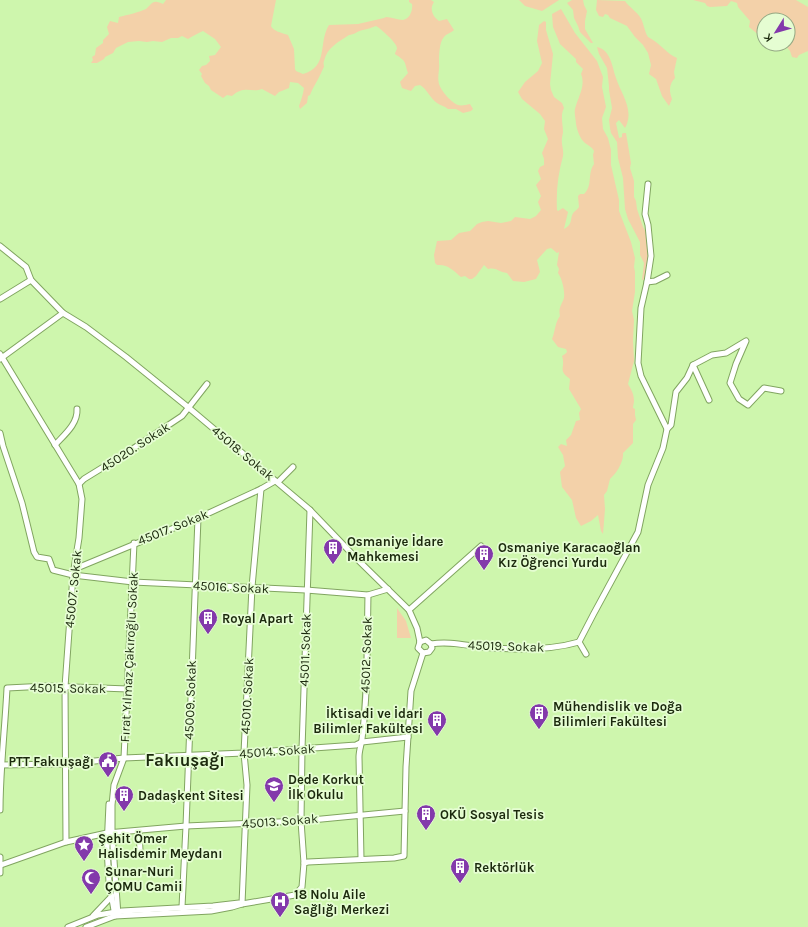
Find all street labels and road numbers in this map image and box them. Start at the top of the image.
street label: 45020. Sokak [97,419,173,475]
street label: 45018. Sokak [209,423,277,483]
street label: 45017. Sokak [135,506,211,548]
street label: 45007. Sokak [61,549,85,629]
street label: Fırat Yılmaz Çakıroğlu Sokak [117,571,141,743]
street label: 45016. Sokak [193,578,269,596]
street label: 45011. Sokak [296,613,314,687]
street label: 45012. Sokak [357,617,375,693]
street label: 45019. Sokak [468,637,544,655]
street label: 45010. Sokak [238,657,256,735]
street label: 45009. Sokak [181,660,199,740]
street label: 45015. Sokak [30,680,106,696]
street label: 45014. Sokak [239,741,315,761]
street label: 45013. Sokak [241,811,319,831]

